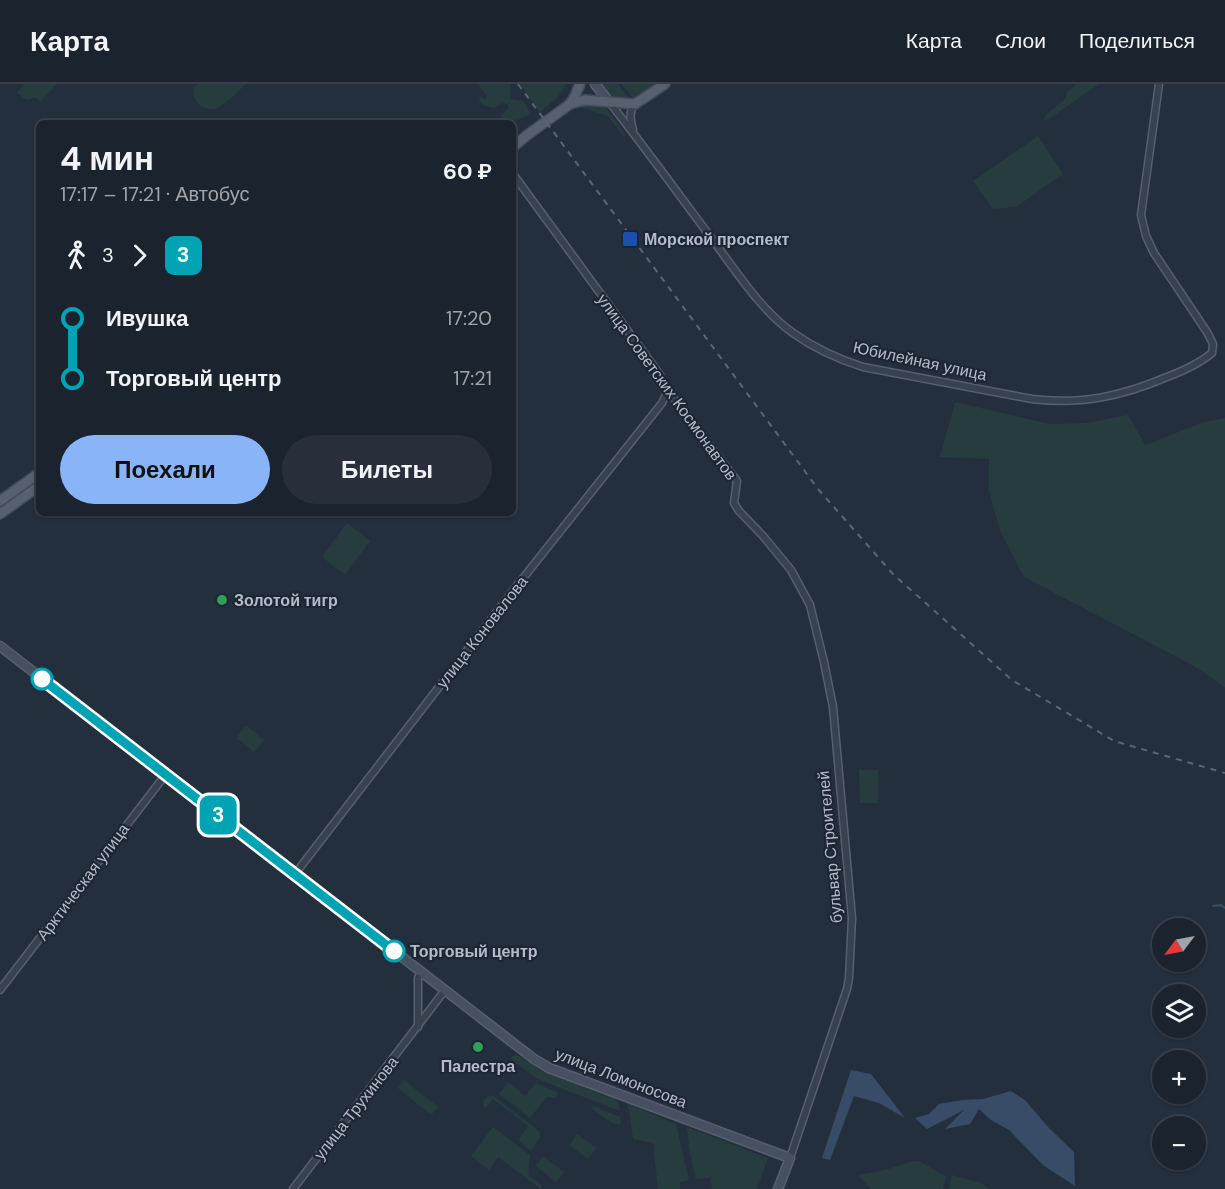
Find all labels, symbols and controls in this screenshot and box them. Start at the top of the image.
text: Карта [30,23,109,60]
text: Карта [906,27,962,55]
text: Слои [995,27,1046,55]
text: Поделиться [1079,27,1195,55]
text: 4 мин [60,137,154,180]
text: 60 ₽ [443,157,492,186]
text: 17:17 – 17:21 · Автобус [60,181,250,207]
place label: Морской проспект [644,229,789,250]
marker: Морской проспект [621,230,639,248]
icon: walk [60,239,93,272]
icon: forward [123,239,156,272]
text: 3 [177,241,190,269]
text: 3 [102,242,114,268]
street label: улица Советских Космонавтов [592,290,742,484]
text: Ивушка [106,304,189,333]
text: 17:20 [446,305,492,331]
street label: Юбилейная улица [851,337,989,385]
text: Торговый центр [106,364,282,393]
text: 17:21 [453,365,492,391]
button: Поехали [60,435,270,504]
button: Билеты [282,435,492,504]
street label: улица Коновалова [432,571,533,692]
place label: Золотой тигр [234,590,338,611]
marker: Золотой тигр [215,593,229,607]
unlabelled marker [31,668,53,690]
street label: бульвар Строителей [813,770,847,924]
line badge: 3 [198,796,238,834]
text: 3 [212,801,224,829]
street label: Арктическая улица [32,819,134,945]
north arrow [1152,918,1206,972]
map controls [1152,918,1206,1170]
marker: Торговый центр [383,940,405,962]
place label: Торговый центр [410,941,538,962]
button: layers [1152,984,1206,1038]
marker: Палестра [471,1040,485,1054]
street label: улица Ломоносова [552,1043,690,1113]
button: + [1152,1050,1206,1104]
street label: улица Трухинова [309,1052,403,1164]
place label: Палестра [441,1056,515,1077]
button: − [1152,1116,1206,1170]

